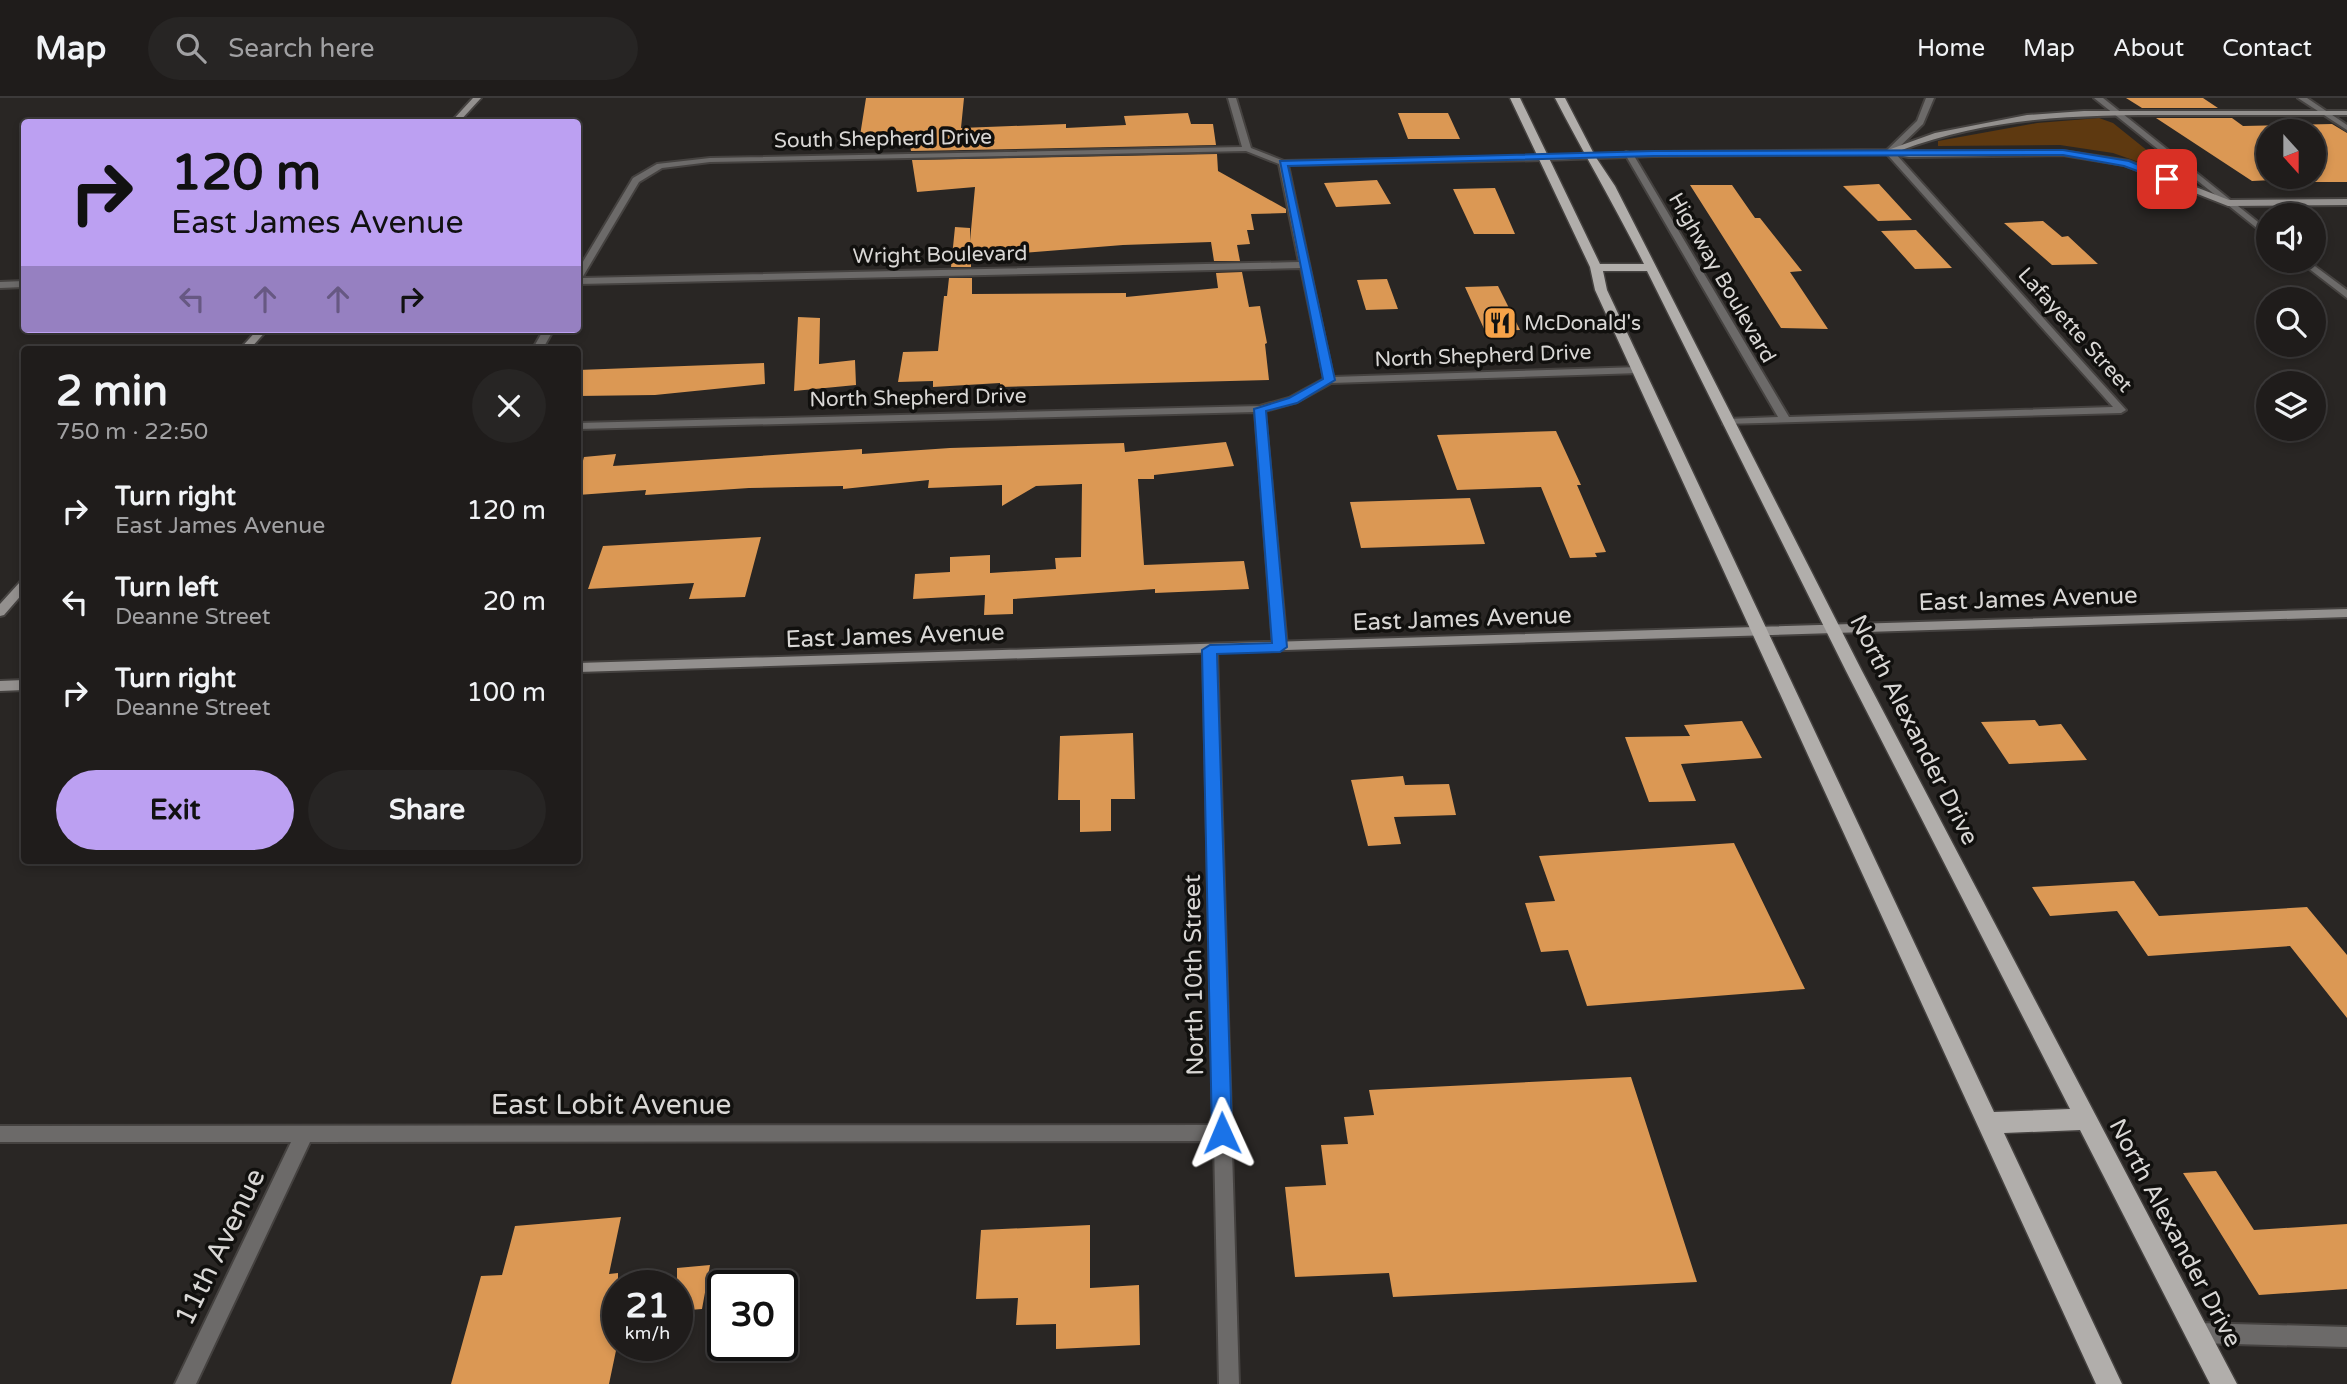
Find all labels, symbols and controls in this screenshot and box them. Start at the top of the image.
search box [148,17,638,80]
text: Map [35,29,106,68]
icon: search [172,29,210,67]
text: Search here [228,33,374,64]
text: Home [1917,34,1985,63]
text: Map [2023,34,2075,63]
text: About [2113,34,2184,63]
text: Contact [2222,34,2312,63]
north arrow [2256,119,2326,189]
map controls [2256,119,2326,441]
street label: South Shepherd Drive [774,125,992,153]
text: 120 m [171,144,321,203]
icon: right [56,147,147,238]
pin [2137,149,2197,209]
icon: arrive [2148,160,2186,198]
street label: Highway Boulevard [1663,188,1781,368]
button: sound [2256,203,2326,273]
text: East James Avenue [171,204,464,242]
street label: Wright Boulevard [853,241,1027,269]
street label: Lafayette Street [2012,262,2138,398]
icon: left [173,280,211,318]
icon: ahead [246,280,284,318]
icon: ahead [319,280,357,318]
icon: right [392,280,430,318]
button: search [2256,287,2326,357]
restaurant icon: McDonald's [1481,304,1519,342]
place label: McDonald's [1524,311,1641,336]
street label: North Shepherd Drive [1374,340,1592,372]
text: 2 min [56,366,168,417]
button: close [472,369,546,443]
button: layers [2256,371,2326,441]
street label: North Shepherd Drive [809,384,1027,412]
text: 750 m · 22:50 [56,418,208,446]
text: Turn right [115,481,236,512]
icon: right [56,492,94,530]
text: 120 m [466,495,546,526]
text: East James Avenue [115,512,325,540]
text: Turn left [115,572,218,603]
street label: East James Avenue [1918,581,2138,617]
icon: left [56,583,94,621]
text: 20 m [483,586,546,617]
street label: East James Avenue [1352,601,1572,637]
text: Deanne Street [115,603,271,631]
street label: North Alexander Drive [1843,610,1985,850]
street label: East James Avenue [785,618,1005,654]
text: Turn right [115,663,236,694]
icon: right [56,674,94,712]
text: 100 m [466,677,546,708]
text: Deanne Street [115,694,271,722]
button: Exit [56,770,294,850]
button: Share [308,770,546,850]
street label: North 10th Street [1178,874,1210,1076]
street label: East Lobit Avenue [491,1088,731,1122]
position arrow [1185,1096,1259,1170]
street label: North Alexander Drive [2103,1114,2247,1352]
street label: 11th Avenue [167,1163,273,1331]
speed limit sign: 30 [707,1270,798,1361]
text: 21 [626,1285,669,1327]
text: km/h [625,1322,670,1344]

